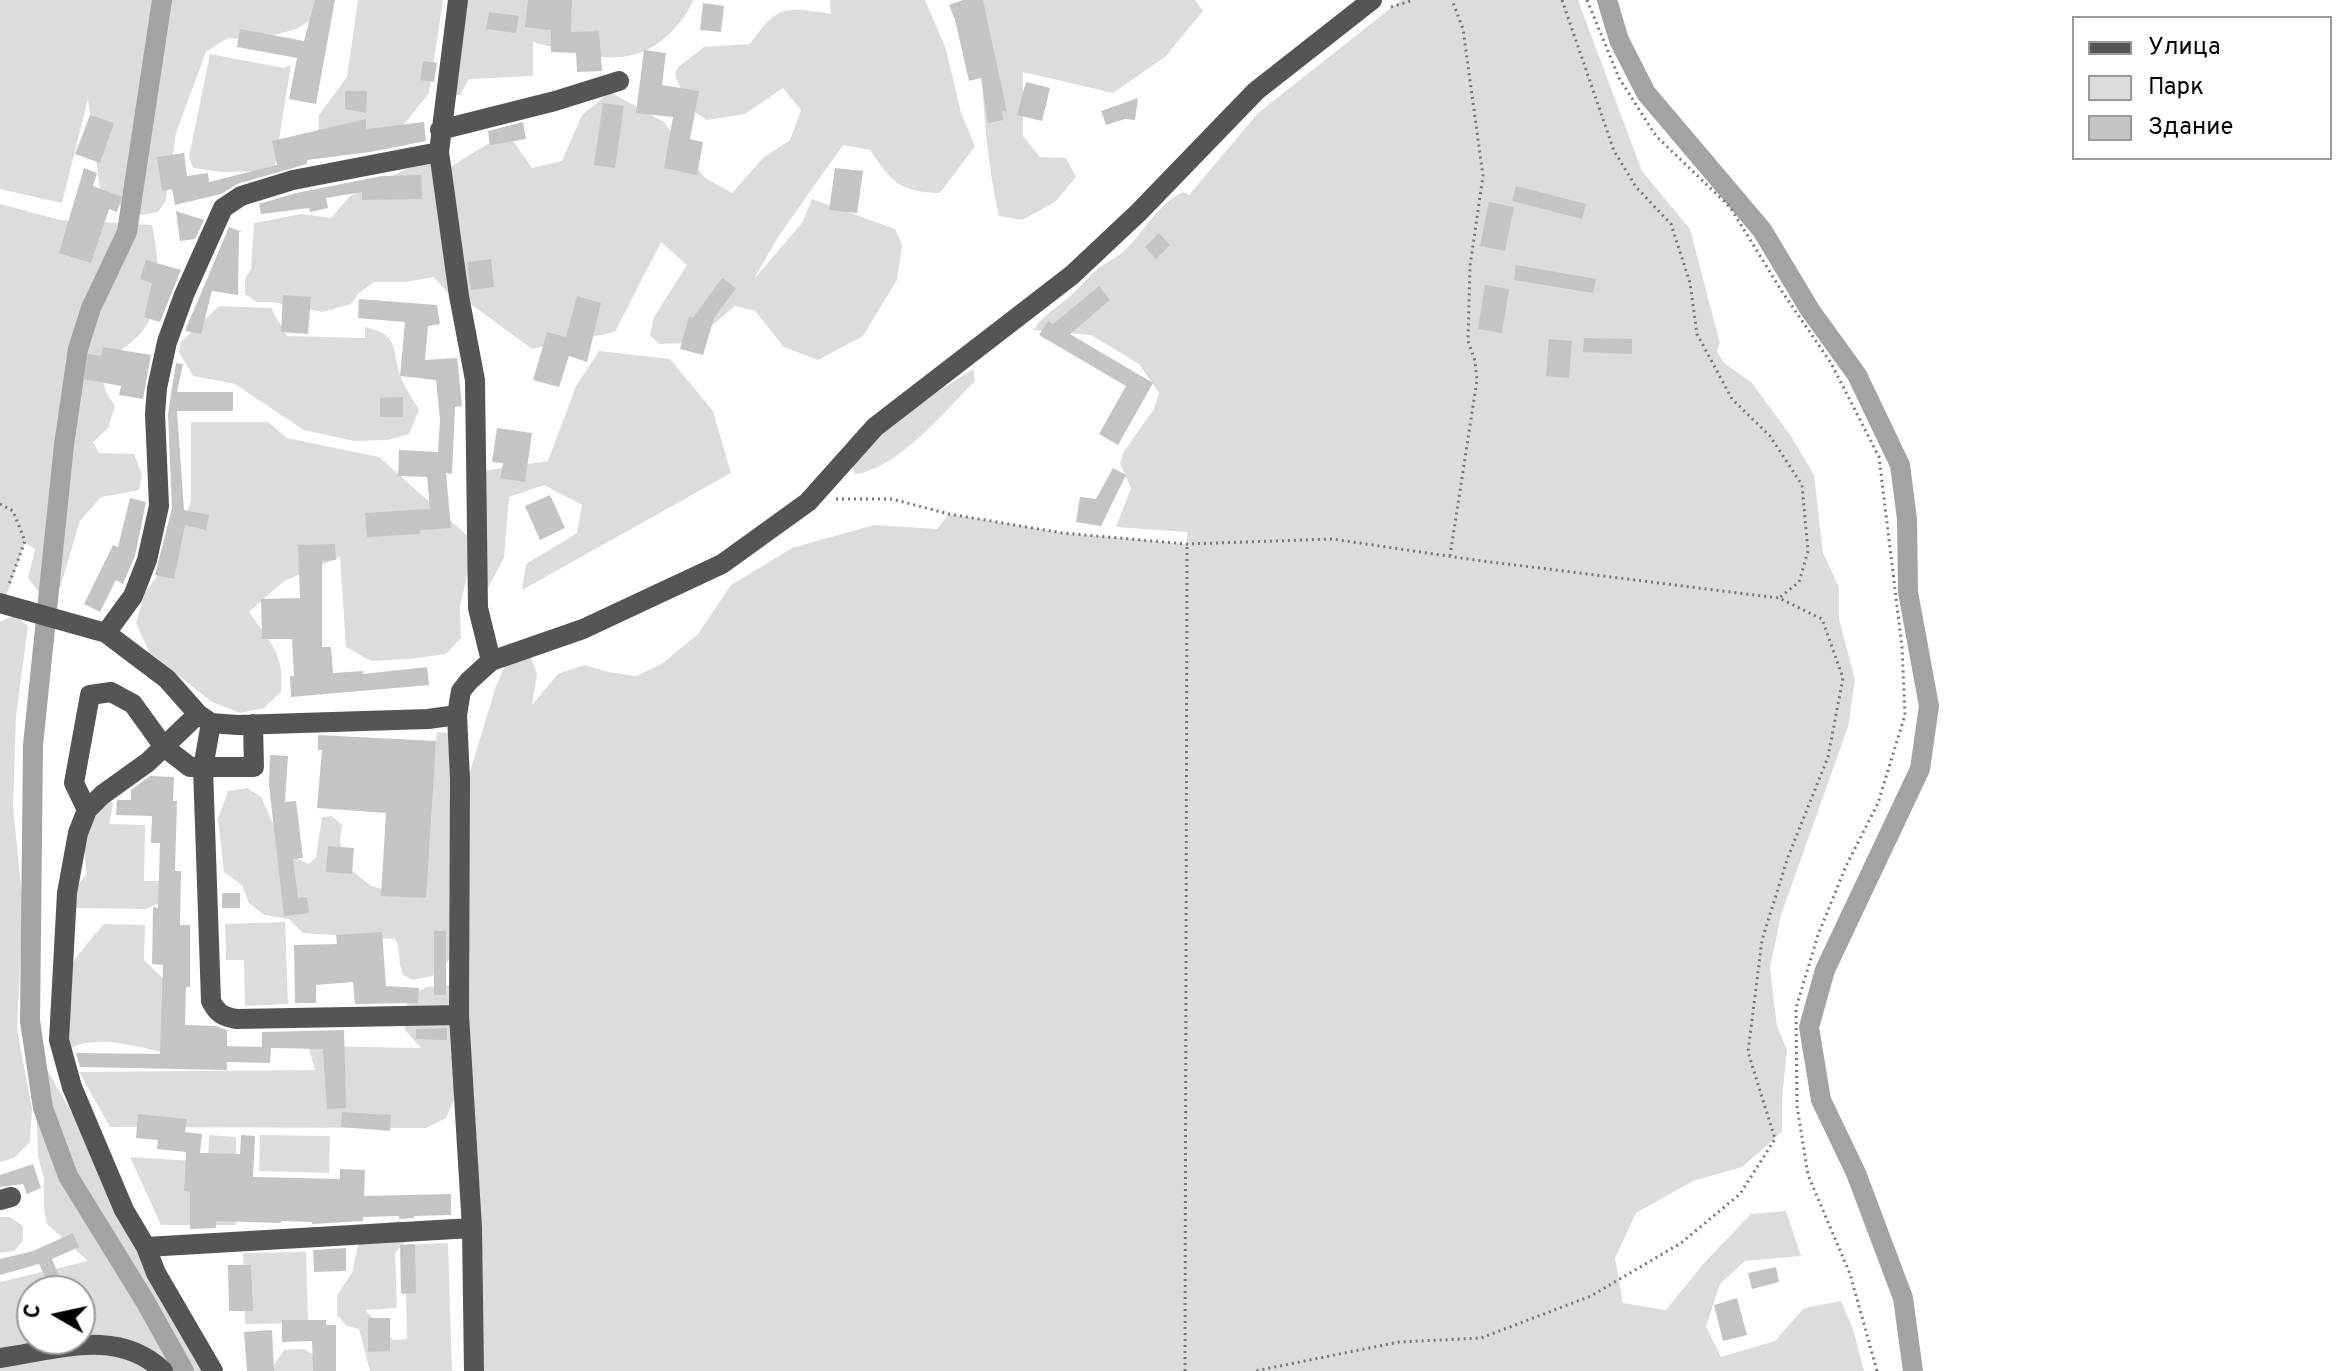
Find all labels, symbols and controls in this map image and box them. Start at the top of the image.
legend [2072,16,2332,160]
text: Улица [2148,33,2221,63]
text: Парк [2148,73,2204,103]
text: Здание [2148,113,2234,143]
north arrow [16,1275,96,1355]
text: С [19,1302,48,1321]

